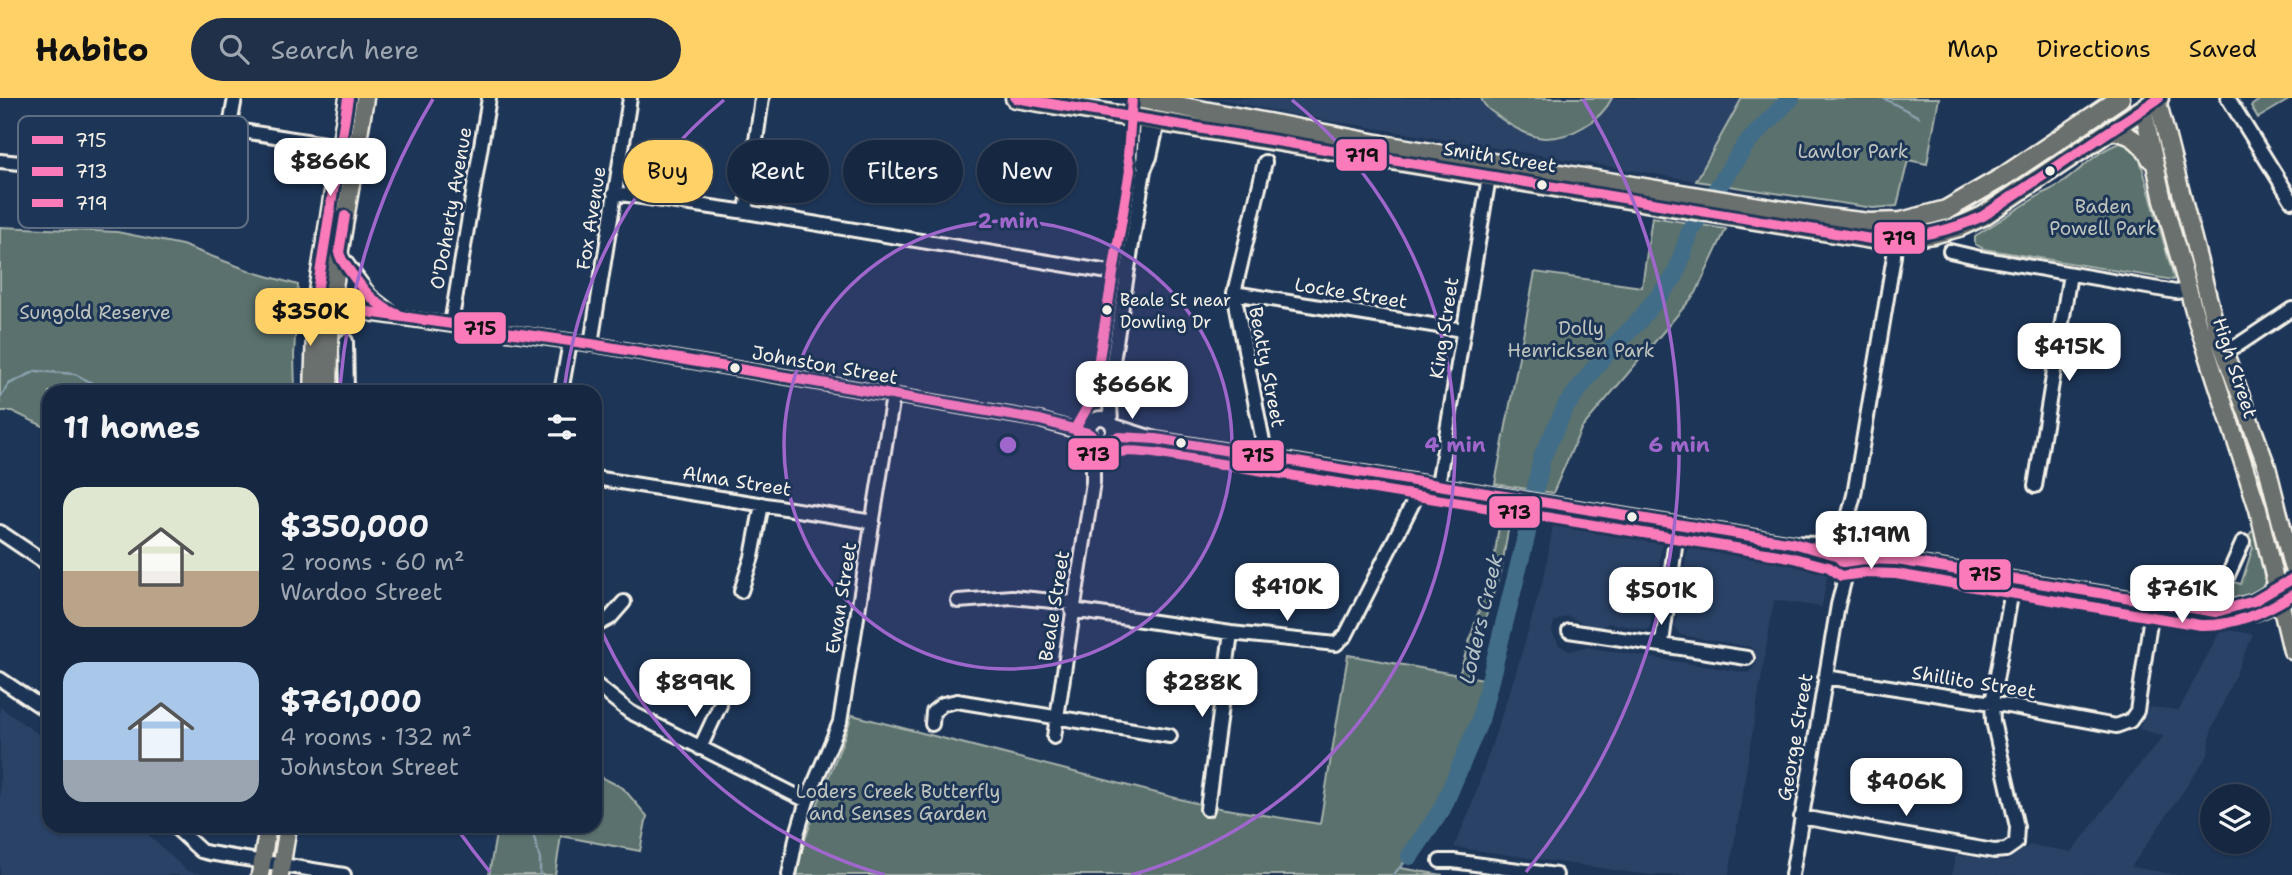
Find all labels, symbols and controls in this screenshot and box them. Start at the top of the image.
search box [191,18,681,81]
text: Habito [35,27,149,72]
icon: search [215,30,253,68]
text: Search here [271,32,419,67]
text: Map [1947,33,1998,65]
text: Directions [2036,33,2151,65]
text: Saved [2189,33,2257,65]
legend [18,116,248,228]
street label: O'Doherty Avenue [424,125,478,291]
text: 715 [75,128,107,153]
street label: Smith Street [1442,136,1558,178]
line badge: 719 [1335,138,1388,172]
pin: $866K [281,139,379,198]
park label: Lawlor Park [1797,139,1909,164]
chip: Buy [623,140,713,203]
chip: Rent [727,140,829,203]
chip: Filters [843,140,963,203]
chip: New [977,140,1077,203]
text: 719 [1345,143,1379,168]
text: $866K [290,146,370,176]
text: 713 [75,159,108,184]
street label: Fox Avenue [570,164,612,272]
unlabelled marker [2043,164,2057,178]
unlabelled marker [1535,178,1549,192]
text: 719 [75,191,108,216]
park label: Baden Powell Park [2049,194,2157,241]
text: 2 min [977,207,1039,235]
line badge: 719 [1873,221,1926,255]
text: 719 [1882,226,1916,251]
street label: Locke Street [1293,272,1409,314]
street label: King Street [1424,275,1464,381]
pin: $350K [261,288,359,348]
place label: Beale St near Dowling Dr [1120,289,1231,333]
text: $350K [271,296,349,326]
park label: Sungold Reserve [19,300,171,325]
marker: Beale St near Dowling Dr [1100,303,1114,317]
street label: Beatty Street [1243,305,1291,429]
line badge: 715 [453,311,507,345]
street label: High Street [2207,314,2263,422]
text: 715 [464,316,497,341]
park label: Dolly Henricksen Park [1507,316,1655,363]
pin: $415K [2020,324,2118,383]
text: $415K [2034,331,2104,361]
street label: Johnston Street [750,340,900,390]
unlabelled marker [728,361,742,375]
pin: $666K [1083,362,1181,421]
text: $666K [1092,369,1172,399]
text: 11 homes [63,407,200,448]
icon: filters [543,408,581,446]
text: 4 min [1424,431,1486,459]
text: 6 min [1648,431,1710,459]
centre of rings [996,433,1020,457]
unlabelled marker [1174,436,1188,450]
line badge: 713 [1067,437,1120,471]
line badge: 715 [1231,439,1285,472]
text: 713 [1076,442,1110,467]
text: 715 [1242,443,1275,468]
street label: Alma Street [681,460,793,502]
line badge: 713 [1488,495,1541,529]
text: 713 [1497,500,1531,525]
text: $350,000 [280,506,429,547]
unlabelled marker [1625,510,1639,524]
pin: $1.19M [1814,512,1928,571]
icon: home [119,515,203,599]
text: $1.19M [1832,519,1910,549]
street label: Ewan Street [820,540,862,656]
text: 2 rooms · 60 m² [280,547,465,577]
street label: Beale Street [1033,549,1075,663]
water label: Loders Creek [1452,551,1510,687]
line badge: 715 [1958,558,2012,591]
text: 715 [1969,562,2002,587]
pin: $410K [1238,564,1336,623]
pin: $761K [2133,566,2231,625]
pin: $501K [1612,568,1710,627]
text: $410K [1251,571,1323,601]
text: $761K [2146,573,2218,603]
text: $501K [1625,575,1697,605]
text: Wardoo Street [280,577,443,607]
pin: $899K [646,660,744,719]
pin: $288K [1153,660,1251,719]
street label: Shillito Street [1910,660,2038,704]
text: $899K [655,667,735,697]
text: $288K [1162,667,1242,697]
street label: George Street [1771,671,1819,803]
text: $761,000 [280,681,422,722]
icon: home [119,690,203,774]
text: 4 rooms · 132 m² [280,722,472,752]
text: Johnston Street [280,752,459,782]
pin: $406K [1857,758,1955,818]
text: $406K [1866,766,1946,796]
park label: Loders Creek Butterfly and Senses Garden [795,779,1001,826]
map controls [2200,784,2270,854]
button: layers [2200,784,2270,854]

